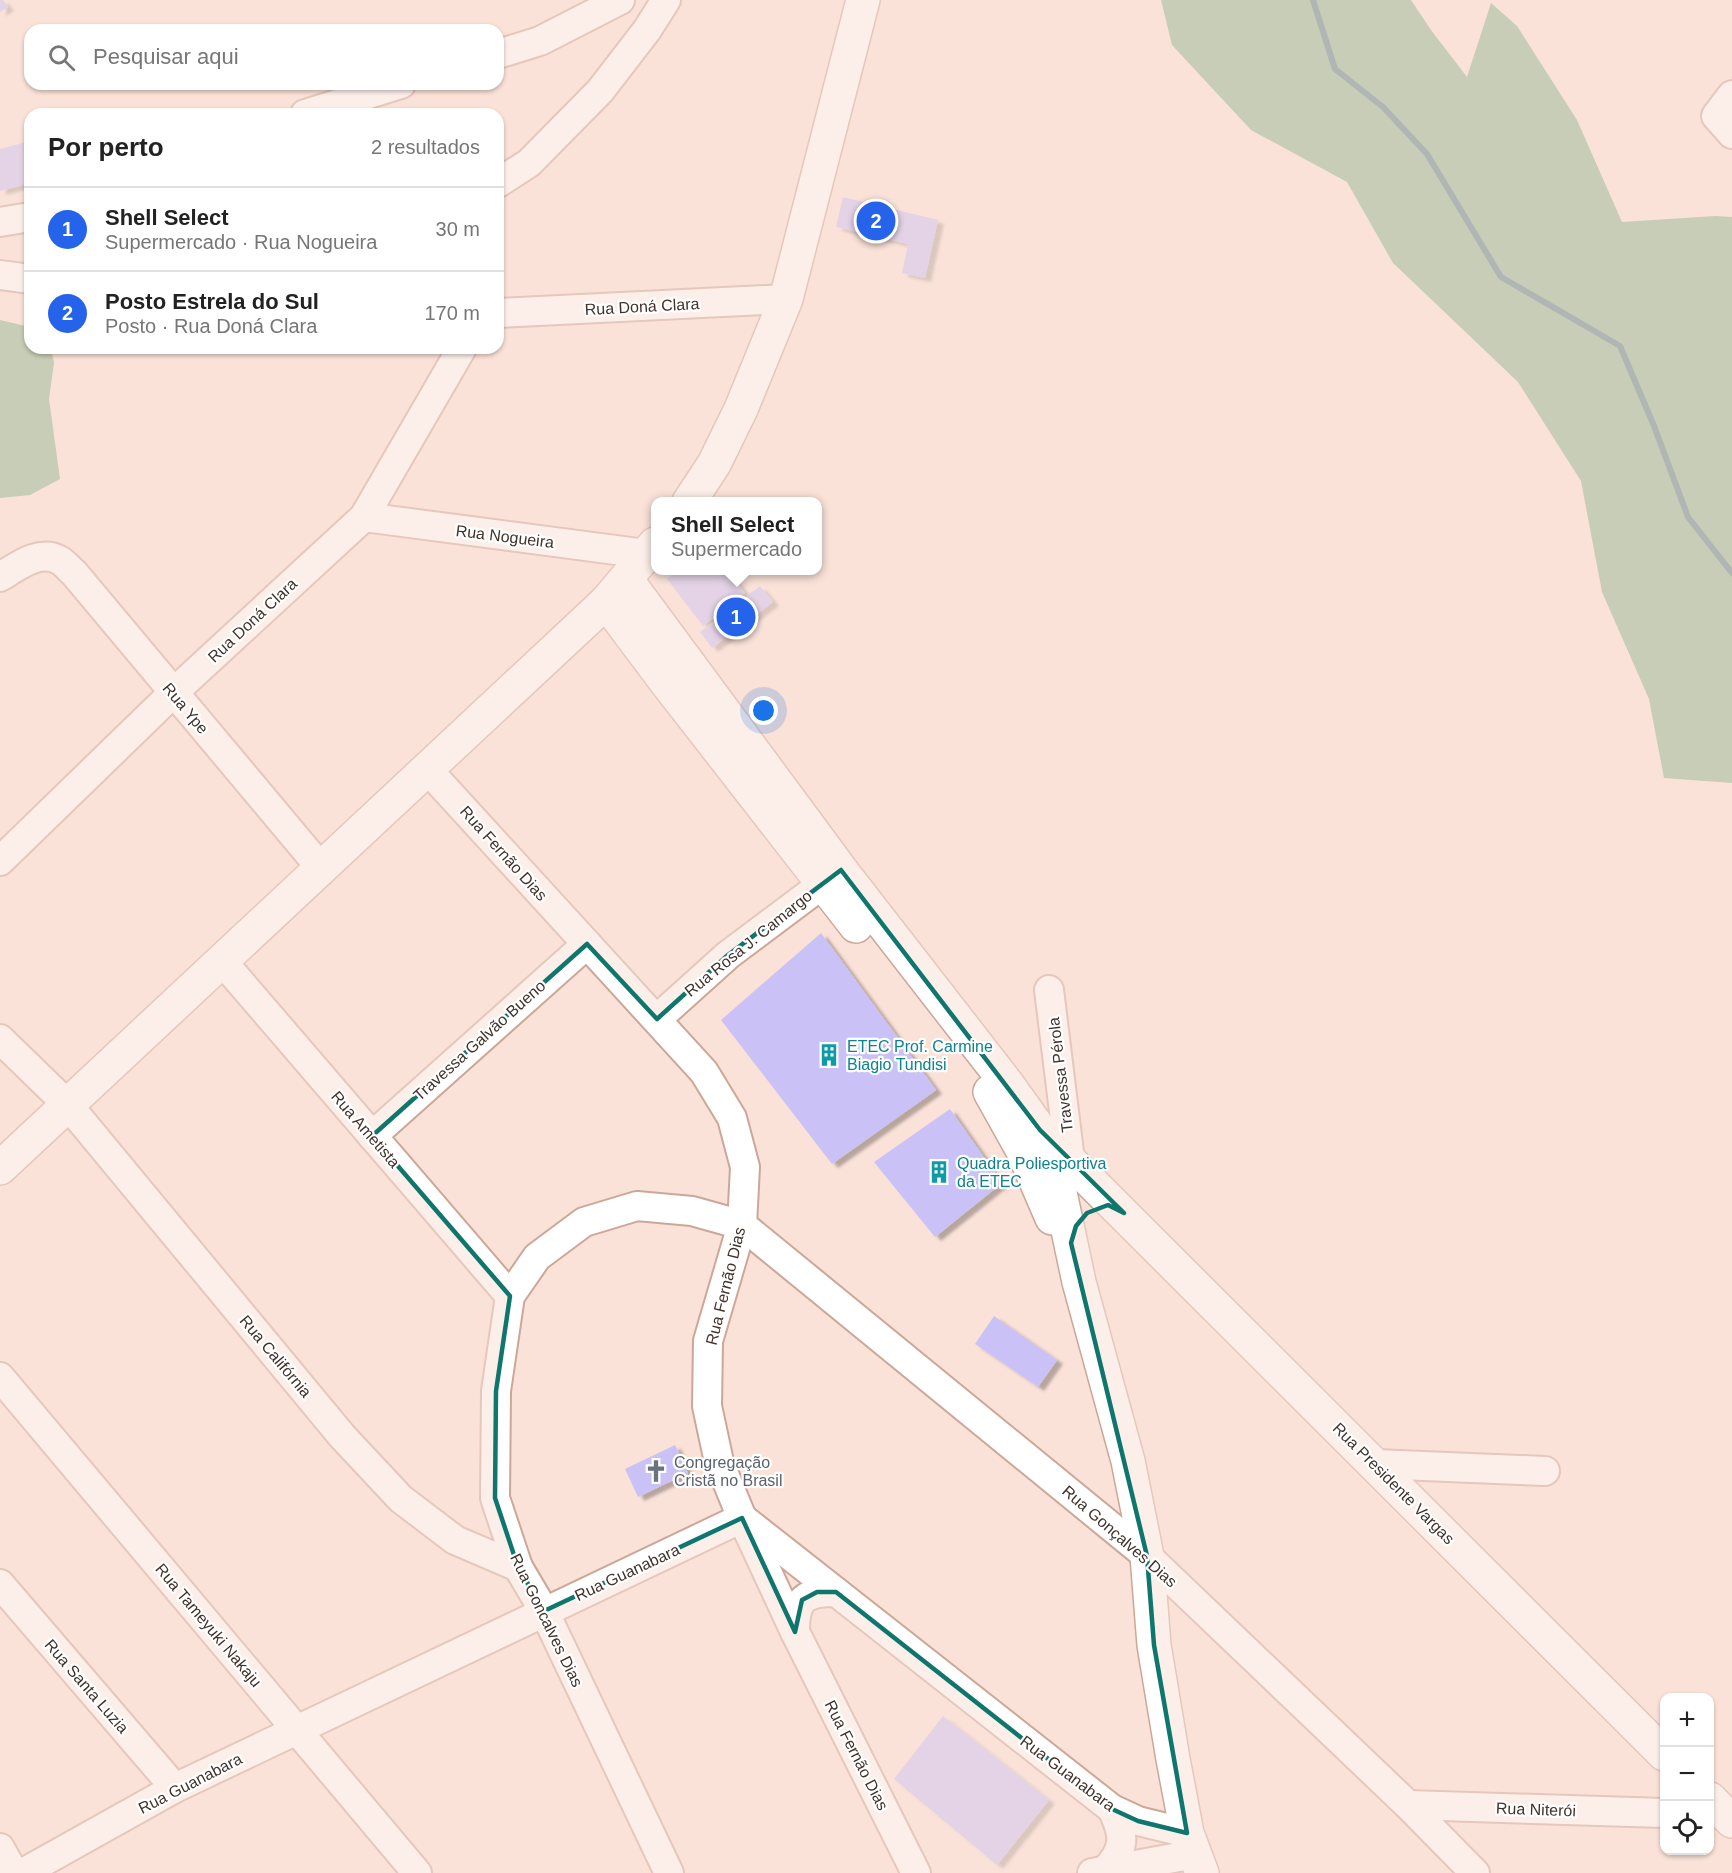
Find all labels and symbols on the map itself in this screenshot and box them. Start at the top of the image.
pin: 2 [856,198,896,244]
street label: Rua Doná Clara [584,295,700,318]
street label: Rua Nogueira [455,522,555,551]
street label: Rua Doná Clara [205,575,300,666]
pin: 1 [716,594,756,640]
street label: Rua Ype [160,680,212,737]
your location [749,696,778,725]
street label: Rua Fernão Dias [457,803,550,904]
street label: Rua Rosa J. Camargo [681,887,815,1000]
street label: Travessa Galvão Bueno [410,977,549,1104]
street label: Travessa Pérola [1045,1016,1076,1133]
place label: ETEC Prof. Carmine Biagio Tundisi [847,1038,993,1073]
building icon: ETEC Prof. Carmine Biagio Tundisi [816,1042,842,1068]
street label: Rua Ametista [328,1088,403,1171]
place label: Quadra Poliesportiva da ETEC [957,1155,1107,1190]
building icon: Quadra Poliesportiva da ETEC [926,1159,952,1185]
street label: Rua Fernão Dias [703,1225,748,1347]
street label: Rua Califórnia [237,1312,315,1401]
street label: Rua Presidente Vargas [1330,1419,1458,1547]
place label: Congregação Cristã no Brasil [674,1454,782,1489]
church icon: Congregação Cristã no Brasil [643,1458,669,1484]
street label: Rua Gonçalves Dias [1059,1482,1180,1591]
street label: Rua Guanabara [572,1541,682,1604]
street label: Rua Goncalves Dias [507,1551,586,1689]
street label: Rua Tameyuki Nakaju [152,1560,265,1690]
street label: Rua Santa Luzia [41,1636,132,1737]
street label: Rua Fernão Dias [822,1697,892,1813]
street label: Rua Guanabara [1017,1732,1118,1815]
street label: Rua Guanabara [136,1750,245,1817]
street label: Rua Niterói [1496,1800,1576,1819]

